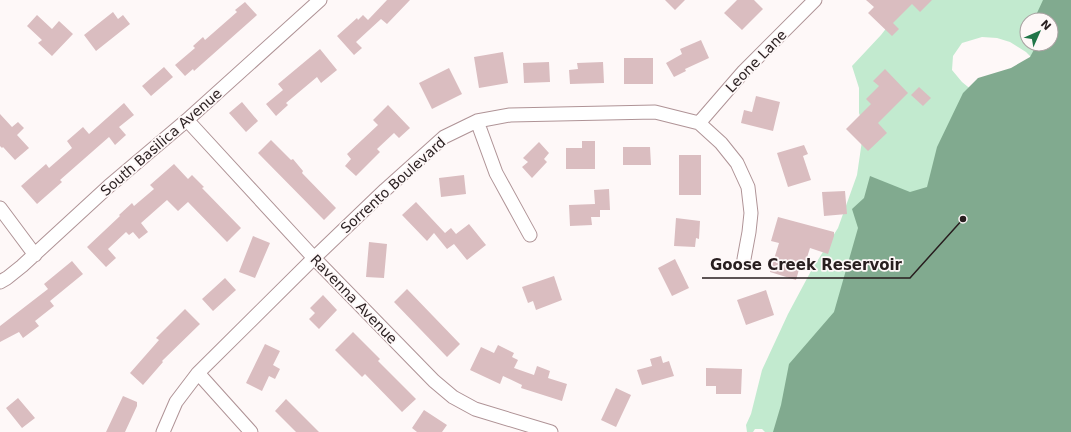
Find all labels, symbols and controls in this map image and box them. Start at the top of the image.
north arrow [1019,12,1059,52]
text: N [1038,17,1054,33]
street label: Leone Lane [722,26,790,96]
street label: South Basilica Avenue [97,85,225,199]
street label: Sorrento Boulevard [337,134,449,236]
street label: Ravenna Avenue [307,251,401,347]
callout: Goose Creek Reservoir [702,251,910,278]
text: Goose Creek Reservoir [710,256,903,274]

